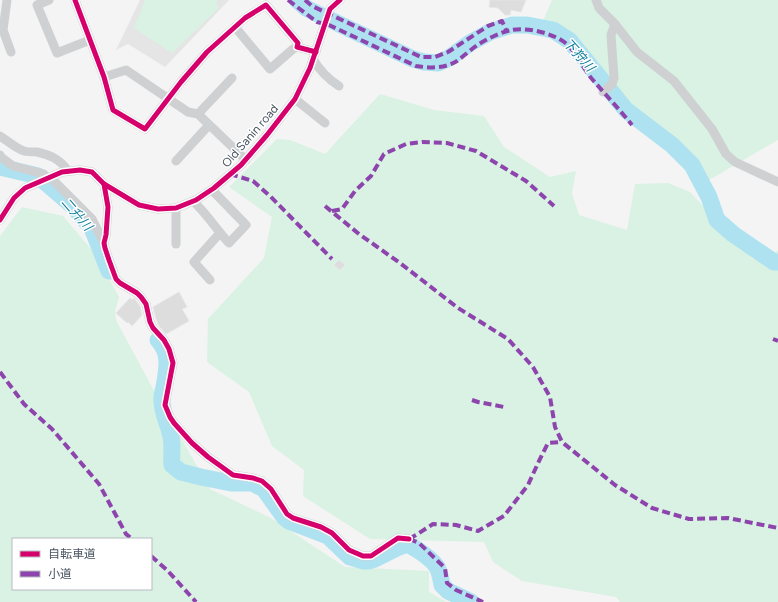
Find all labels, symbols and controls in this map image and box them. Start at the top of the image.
water label: 下狩川 [560,35,599,76]
street label: Old Sanin road [219,102,281,170]
water label: 二升川 [59,194,97,235]
legend [12,538,152,590]
text: 自転車道 [48,547,96,561]
text: 小道 [48,567,72,581]

